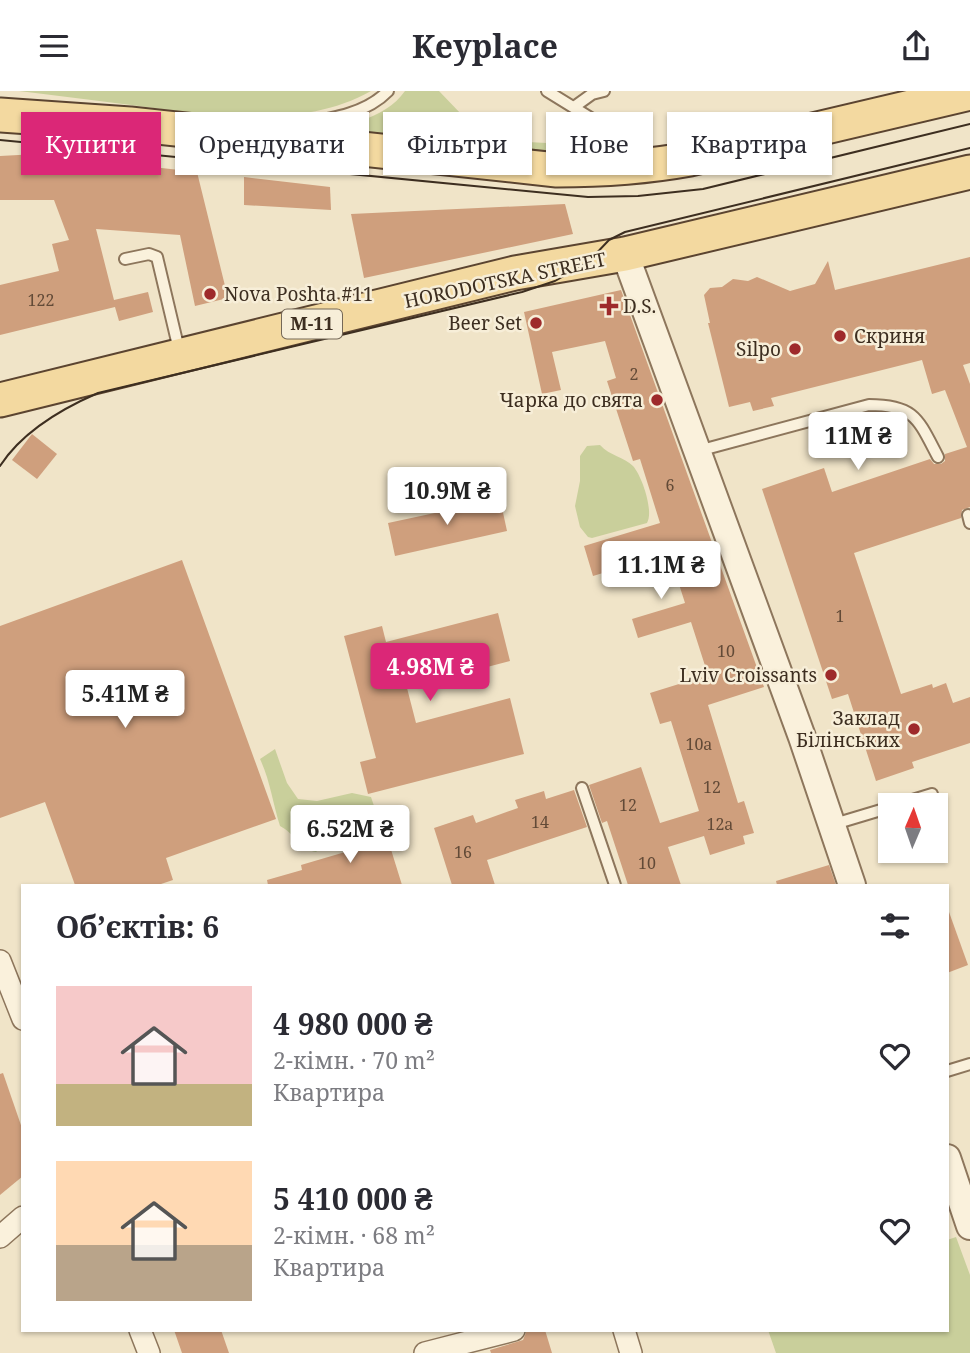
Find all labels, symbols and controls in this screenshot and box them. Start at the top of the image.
text: Keyplace [412,24,558,67]
icon: menu [35,27,73,65]
icon: share [897,27,935,65]
chip: Купити [21,112,161,175]
chip: Орендувати [175,112,369,175]
chip: Фільтри [383,112,532,175]
chip: Нове [546,112,653,175]
chip: Квартира [667,112,832,175]
street label: HORODOTSKA STREET [402,246,609,314]
place label: Nova Poshta #11 [224,281,373,307]
marker: Nova Poshta #11 [202,286,218,302]
house number: 122 [28,289,54,311]
place label: D.S. [623,293,656,319]
marker: D.S. [601,298,617,314]
road number: М-11 [282,309,342,338]
place label: Beer Set [448,310,522,336]
marker: Beer Set [528,315,544,331]
place label: Скриня [854,323,926,349]
marker: Скриня [832,328,848,344]
place label: Silpo [736,336,781,362]
marker: Silpo [787,341,803,357]
house number: 2 [630,363,638,385]
place label: Чарка до свята [499,387,643,413]
marker: Чарка до свята [649,392,665,408]
pin: 11M ₴ [809,413,907,472]
text: 11M ₴ [824,419,892,451]
pin: 10.9M ₴ [382,467,512,527]
text: 10.9M ₴ [404,474,490,506]
house number: 6 [666,474,675,496]
pin: 11.1M ₴ [596,541,726,601]
text: 11.1M ₴ [618,548,704,580]
house number: 1 [836,605,844,627]
house number: 10 [717,640,735,662]
pin: 4.98M ₴ [365,643,495,703]
text: 4.98M ₴ [387,650,473,682]
place label: Lviv Croissants [680,662,817,688]
marker: Lviv Croissants [823,667,839,683]
pin: 5.41M ₴ [60,671,190,730]
text: 5.41M ₴ [82,677,168,709]
place label: Заклад Білінських [796,705,900,753]
marker: Заклад Білінських [906,721,922,737]
house number: 10а [685,733,713,755]
house number: 12 [703,776,721,798]
north arrow [878,793,948,863]
map controls [878,793,948,863]
house number: 12 [619,794,637,816]
pin: 6.52M ₴ [285,805,415,865]
house number: 14 [531,811,549,833]
text: 6.52M ₴ [307,812,393,844]
house number: 12а [706,813,734,835]
house number: 16 [454,841,472,863]
house number: 10 [638,852,656,874]
text: Об’єктів: 6 [56,906,219,947]
icon: filters [876,907,914,945]
text: 4 980 000 ₴ [273,1003,432,1044]
icon: home [112,1014,196,1098]
icon: heart [876,1037,914,1075]
text: 2-кімн. · 70 m² [273,1044,435,1076]
text: Квартира [273,1076,385,1108]
text: 5 410 000 ₴ [273,1178,432,1219]
icon: home [112,1189,196,1273]
icon: heart [876,1212,914,1250]
text: 2-кімн. · 68 m² [273,1219,435,1251]
text: Квартира [273,1251,385,1283]

